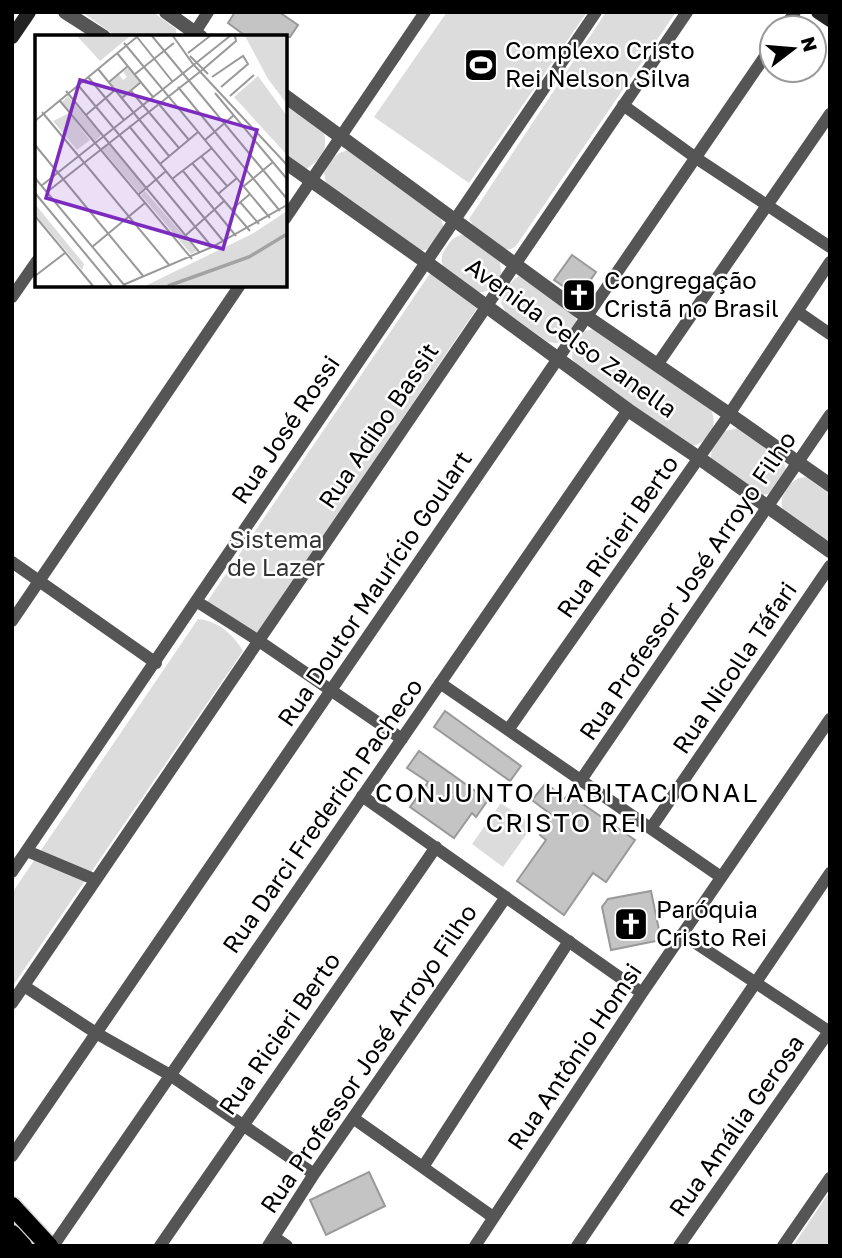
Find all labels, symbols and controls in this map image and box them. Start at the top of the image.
north arrow [758,14,828,84]
text: N [797,34,823,54]
inset map [35,35,287,287]
place label: Complexo Cristo Rei Nelson Silva [505,35,695,92]
sports icon: Complexo Cristo Rei Nelson Silva [462,46,500,84]
street label: Avenida Celso Zanella [461,251,683,423]
place label: Congregação Cristã no Brasil [604,265,779,322]
church icon: Congregação Cristã no Brasil [560,276,598,314]
street label: Rua Adibo Bassit [312,337,444,513]
street label: Rua José Rossi [224,349,345,509]
street label: Rua Professor José Arroyo Filho [572,425,801,745]
street label: Rua Doutor Maurício Goulart [271,445,477,731]
street label: Rua Ricieri Berto [550,449,684,623]
park label: Sistema de Lazer [227,524,325,581]
street label: Rua Nicolla Táfari [666,576,802,759]
street label: Rua Darci Frederich Pacheco [216,672,428,958]
district label: CONJUNTO HABITACIONAL CRISTO REI [375,777,759,838]
place label: Paróquia Cristo Rei [656,894,767,951]
street label: Rua Professor José Arroyo Filho [253,898,482,1218]
church icon: Paróquia Cristo Rei [612,905,650,943]
street label: Rua Ricieri Berto [212,946,346,1120]
street label: Rua Antônio Homsi [500,957,647,1155]
street label: Rua Amália Gerosa [662,1029,809,1222]

